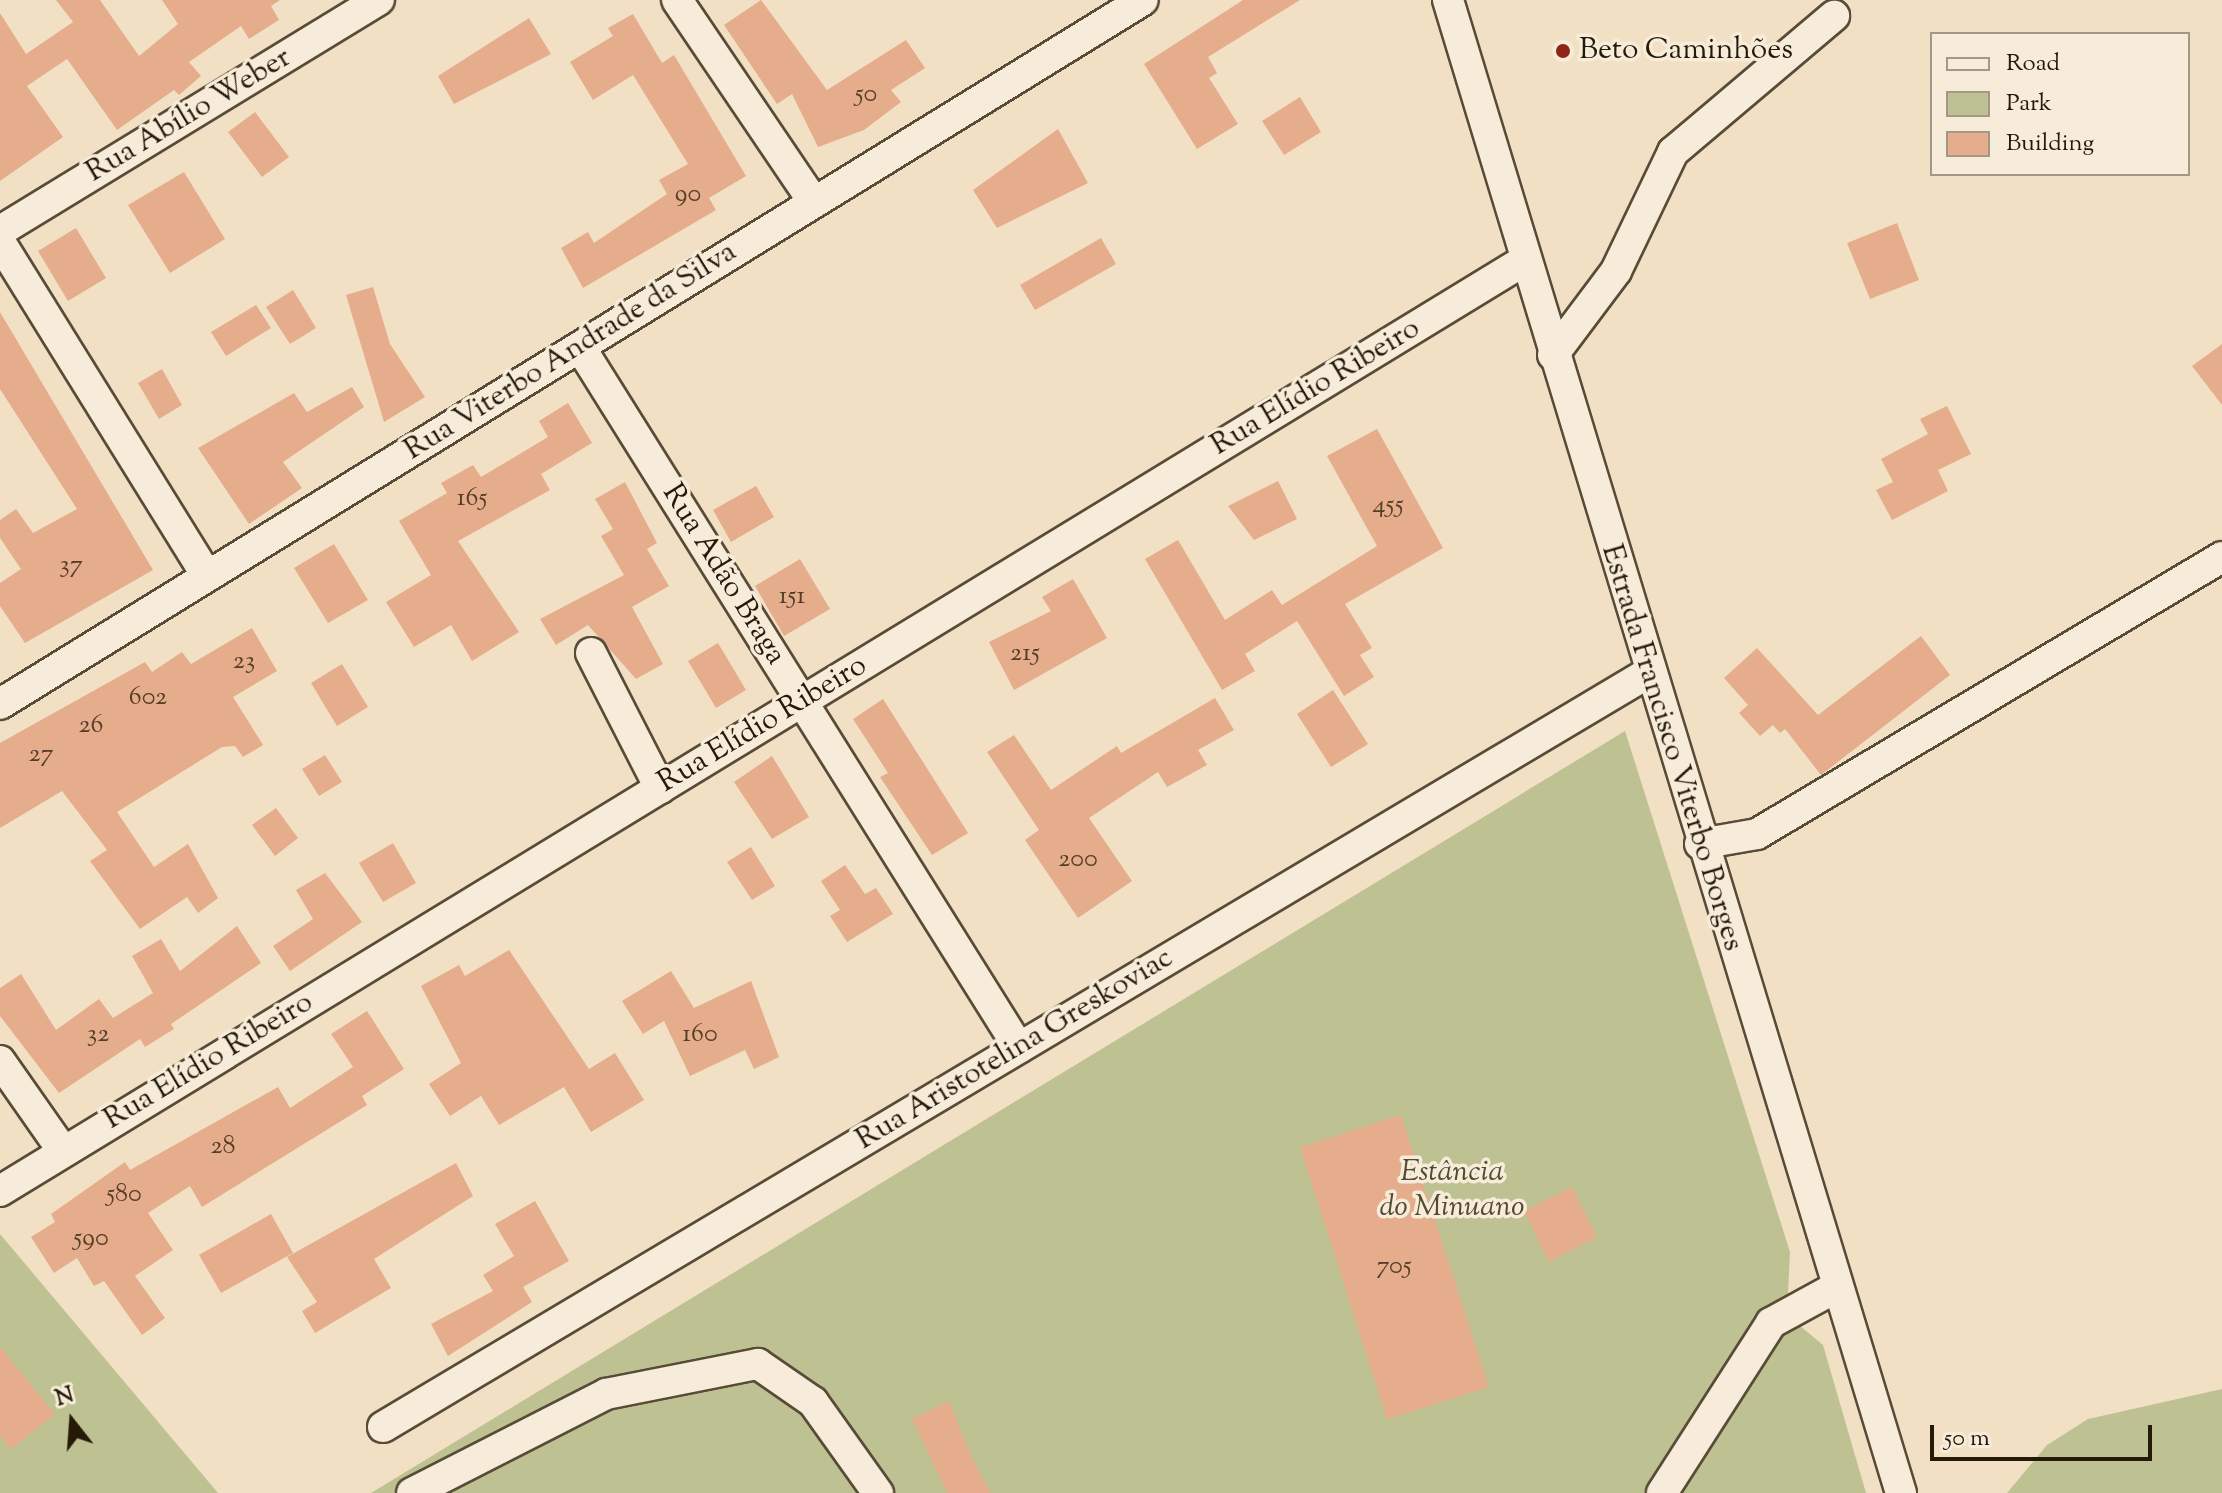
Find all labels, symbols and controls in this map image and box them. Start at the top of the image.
legend [1930,32,2190,176]
place label: Beto Caminhões [1579,33,1793,69]
street label: Rua Abílio Weber [80,41,298,191]
marker: Beto Caminhões [1554,42,1572,60]
text: Road [2006,47,2060,81]
house number: 50 [855,79,877,111]
text: Park [2006,87,2052,121]
text: Building [2006,127,2094,161]
house number: 90 [675,179,701,211]
street label: Rua Viterbo Andrade da Silva [398,235,744,469]
street label: Rua Elídio Ribeiro [1205,311,1427,465]
street label: Rua Adão Braga [653,478,793,672]
house number: 165 [457,483,487,515]
house number: 455 [1372,490,1404,522]
street label: Estrada Francisco Viterbo Borges [1592,541,1750,955]
house number: 37 [59,550,83,582]
house number: 151 [779,581,805,613]
house number: 215 [1010,638,1040,670]
house number: 23 [233,646,255,678]
street label: Rua Elídio Ribeiro [652,648,874,802]
house number: 602 [129,682,167,714]
house number: 26 [78,710,104,742]
house number: 27 [28,739,54,771]
house number: 200 [1058,844,1098,876]
street label: Rua Aristotelina Greskoviac [850,941,1180,1159]
street label: Rua Elídio Ribeiro [98,985,320,1139]
house number: 32 [87,1019,109,1051]
house number: 160 [682,1019,718,1051]
house number: 28 [210,1131,236,1163]
park label: Estância do Minuano [1380,1155,1524,1226]
house number: 580 [106,1179,142,1211]
house number: 590 [73,1223,109,1255]
house number: 705 [1376,1251,1412,1283]
text: N [52,1380,78,1416]
north arrow [32,1381,112,1461]
scale bar [1934,1409,2156,1459]
text: 50 m [1944,1422,1990,1456]

